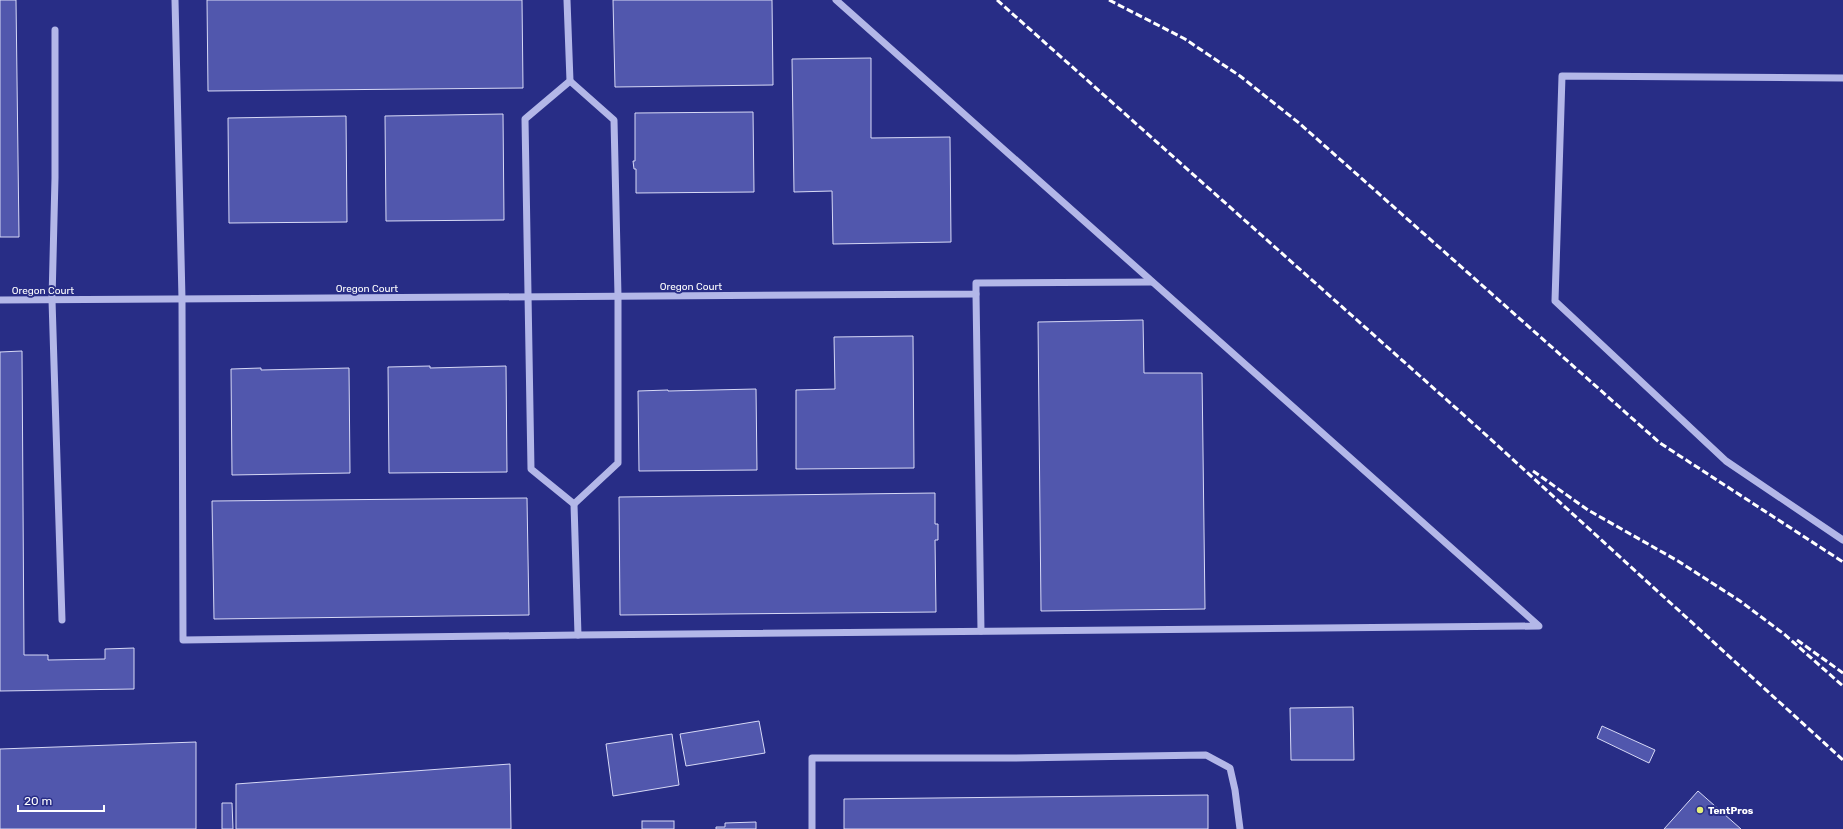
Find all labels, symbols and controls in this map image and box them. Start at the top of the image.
street label: Oregon Court [660,281,722,293]
street label: Oregon Court [336,283,398,295]
street label: Oregon Court [12,285,74,297]
scale bar [18,787,104,813]
text: 20 m [24,794,52,808]
marker: TentPros [1695,805,1705,815]
place label: TentPros [1708,805,1754,817]

